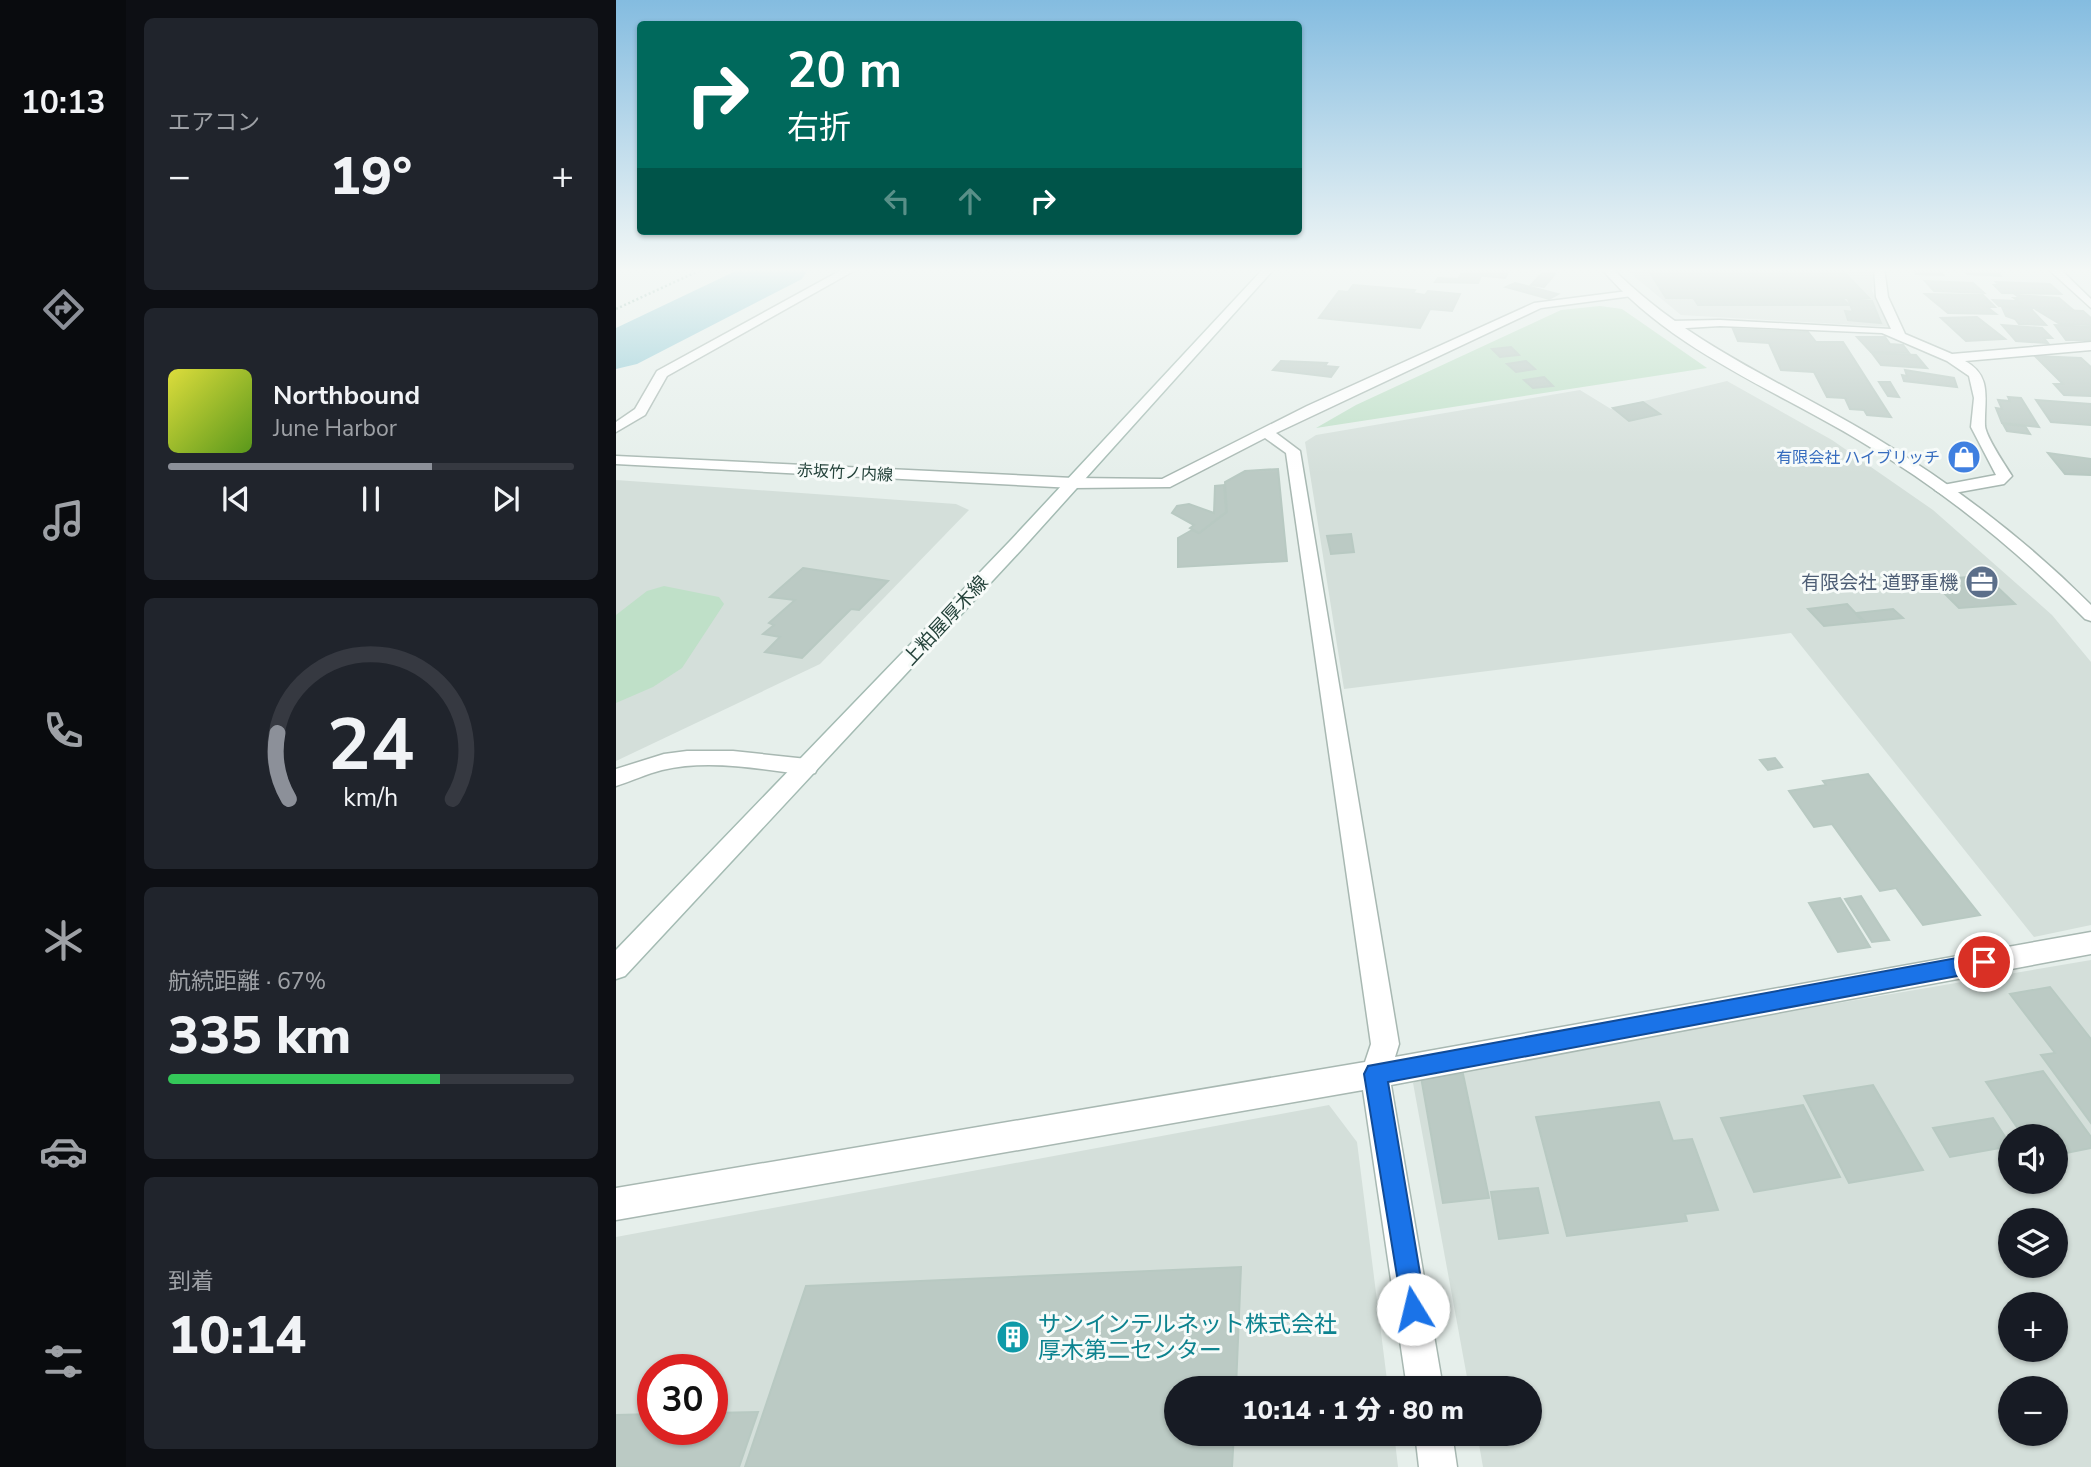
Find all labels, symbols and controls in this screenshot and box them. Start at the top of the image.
text: 20 m [787,37,902,104]
icon: right [672,49,763,140]
text: 10:13 [21,81,105,124]
text: 右折 [787,106,851,149]
text: エアコン [168,107,260,138]
text: 19° [330,141,412,212]
text: − [168,151,191,202]
text: + [551,151,574,202]
icon: left [878,182,916,220]
icon: ahead [951,182,989,220]
icon: right [1024,182,1062,220]
icon: directions [39,285,88,334]
text: Northbound [273,378,420,413]
text: June Harbor [273,413,397,444]
shop icon: 有限会社 ハイブリッチ [1945,438,1983,476]
place label: 有限会社 ハイブリッチ [1776,447,1940,469]
street label: 赤坂竹ノ内線 [796,460,893,486]
icon: previous [217,480,255,518]
icon: pause [352,480,390,518]
icon: next [487,480,525,518]
icon: music [39,496,88,545]
office icon: 有限会社 道野重機 [1963,563,2001,601]
street label: 上粕屋厚木線 [897,570,994,671]
place label: 有限会社 道野重機 [1801,570,1958,596]
text: 24 [327,696,415,796]
icon: phone [39,706,88,755]
text: km/h [343,781,399,815]
icon: climate [39,916,88,965]
pin [1954,932,2014,992]
icon: arrive [1965,943,2003,981]
text: 航続距離 · 67% [168,966,326,997]
text: 335 km [168,1000,351,1071]
map controls [1998,1124,2068,1446]
button: sound [1998,1124,2068,1194]
icon: car [39,1127,88,1176]
button: layers [1998,1208,2068,1278]
text: 到着 [168,1266,214,1297]
position arrow [1376,1272,1450,1346]
button: + [1998,1292,2068,1362]
text: 10:14 [168,1300,306,1371]
place label: サンインテルネット株式会社 厚木第二センター [1038,1309,1337,1366]
building icon: サンインテルネット株式会社 厚木第二センター [994,1318,1032,1356]
icon: filters [39,1337,88,1386]
speed limit sign: 30 [637,1354,728,1445]
button: − [1998,1376,2068,1446]
text: 10:14 · 1 分 · 80 m [1242,1393,1464,1428]

